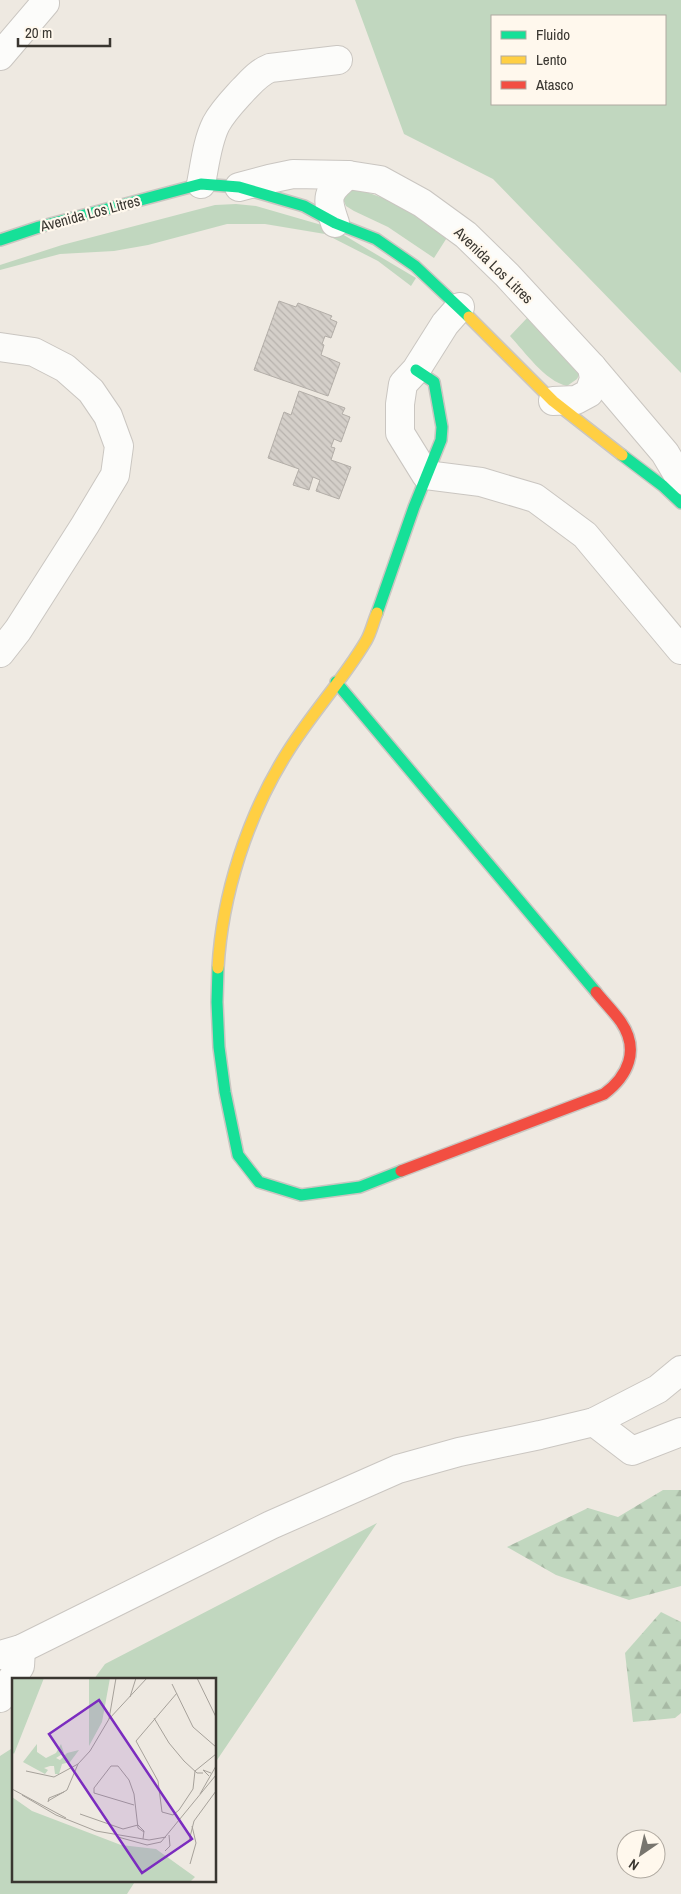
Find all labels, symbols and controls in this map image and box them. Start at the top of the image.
scale bar [18,15,110,47]
legend [491,15,666,105]
text: 20 m [25,22,52,43]
text: Fluido [536,24,570,45]
text: Lento [536,49,567,70]
text: Atasco [535,74,574,95]
street label: Avenida Los Litres [37,190,142,237]
street label: Avenida Los Litres [449,221,538,308]
inset map [12,1678,216,1882]
north arrow [616,1829,666,1879]
text: N [625,1855,642,1875]

